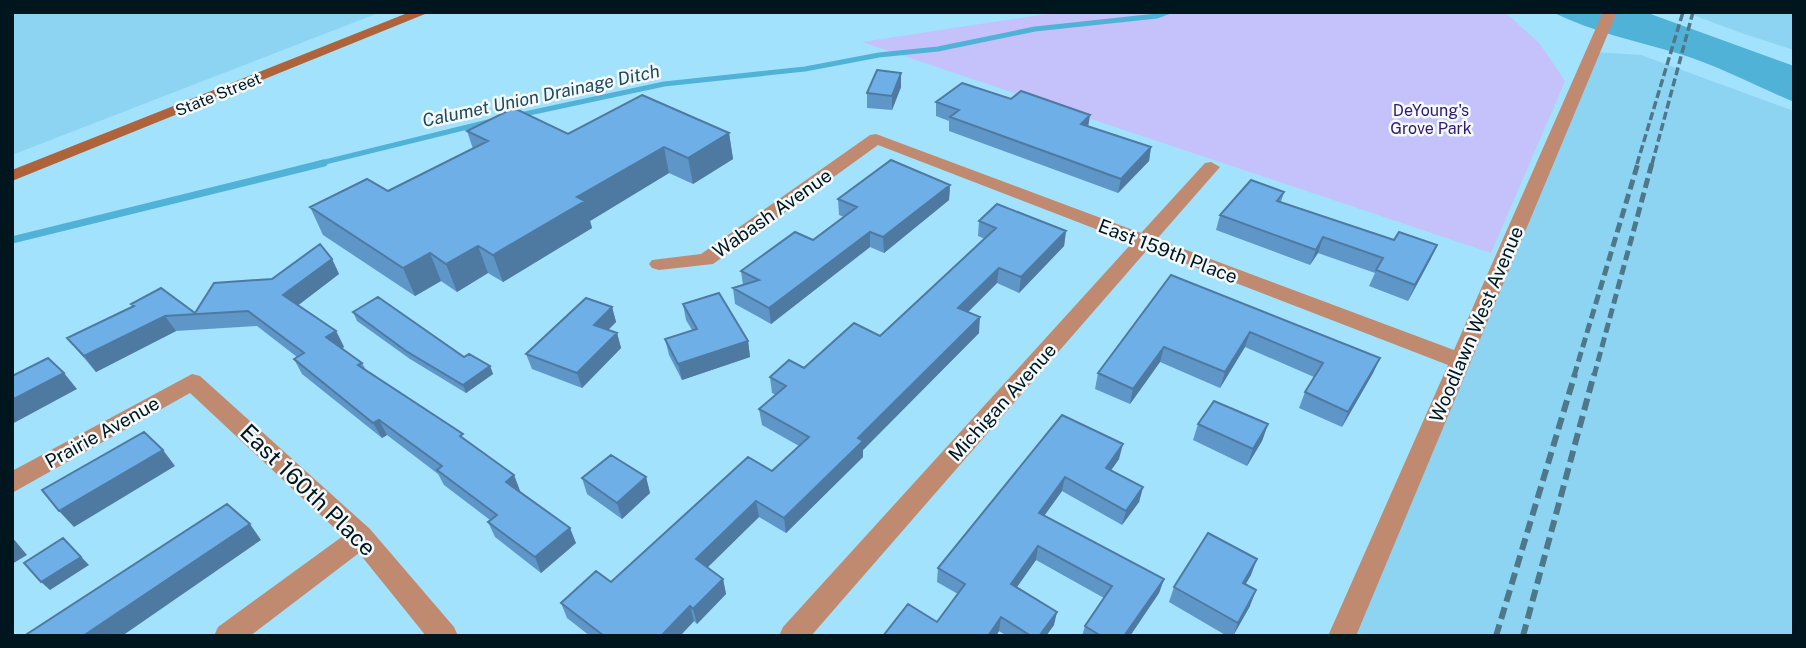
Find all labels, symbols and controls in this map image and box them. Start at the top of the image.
water label: Calumet Union Drainage Ditch [420,60,662,131]
street label: State Street [173,69,264,120]
park label: DeYoung's Grove Park [1390,101,1472,138]
street label: Wabash Avenue [708,164,836,262]
street label: East 159th Place [1095,214,1241,288]
street label: Woodlawn West Avenue [1425,223,1527,425]
street label: Michigan Avenue [944,339,1060,465]
street label: Prairie Avenue [41,392,163,472]
street label: East 160th Place [235,418,382,561]

